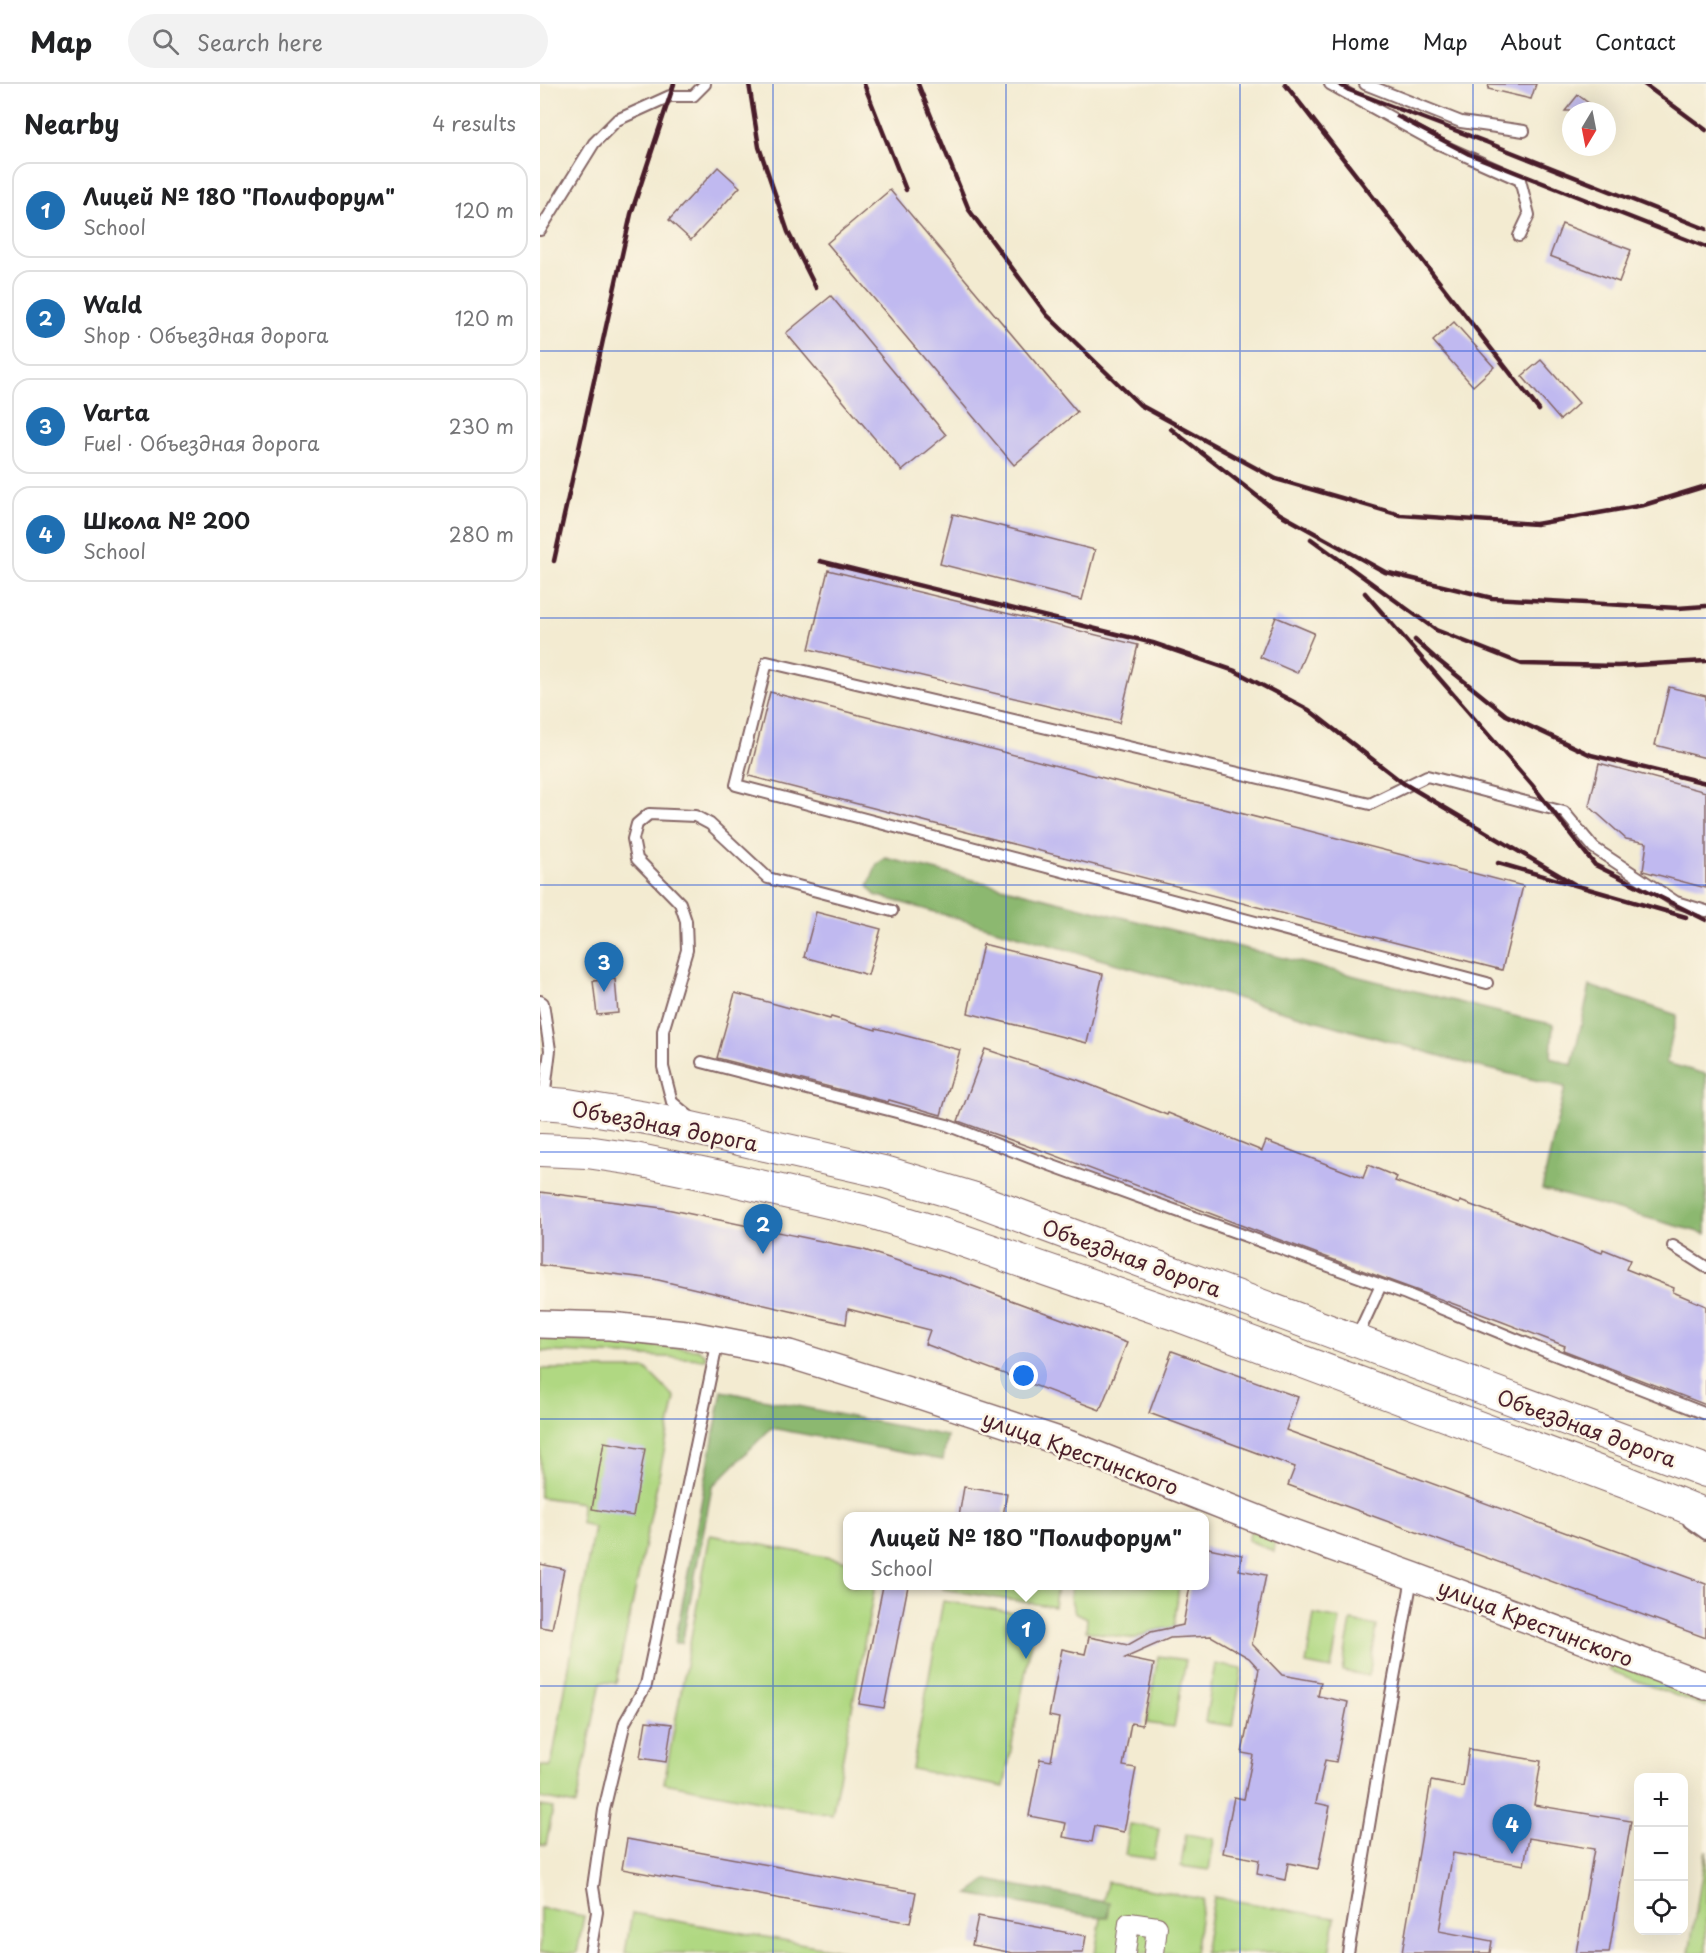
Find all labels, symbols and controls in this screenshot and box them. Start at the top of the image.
search box [128,14,548,68]
text: Map [30,20,92,63]
icon: search [149,25,182,58]
text: Search here [197,25,323,58]
text: Home [1331,25,1390,57]
text: Map [1423,25,1468,57]
text: About [1501,25,1562,57]
text: Contact [1595,25,1676,57]
north arrow [1562,102,1616,156]
text: Nearby [24,104,119,143]
text: 4 results [432,108,516,138]
text: Лицей № 180 "Полифорум" [83,179,395,212]
text: 1 [41,195,50,225]
text: 120 m [455,195,514,225]
text: School [83,212,146,242]
text: Wald [83,287,142,320]
text: 2 [38,303,53,333]
text: 120 m [455,303,514,333]
text: Shop · Объездная дорога [83,320,329,350]
text: Varta [83,395,150,428]
text: 3 [39,411,52,441]
text: 230 m [449,411,514,441]
text: Fuel · Объездная дорога [83,428,319,458]
text: Школа № 200 [83,503,250,536]
text: 4 [39,519,52,549]
text: 280 m [449,519,514,549]
text: School [83,536,146,566]
pin: 3 [584,942,624,992]
street label: Объездная дорога [569,1091,761,1159]
pin: 2 [744,1204,782,1254]
street label: Объездная дорога [1038,1210,1226,1304]
your location [1009,1361,1038,1390]
street label: Объездная дорога [1493,1380,1681,1474]
street label: улица Крестинского [978,1402,1184,1502]
popup [843,1512,1209,1590]
text: Лицей № 180 "Полифорум" [870,1520,1182,1553]
text: School [870,1553,933,1583]
street label: улица Крестинского [1434,1570,1638,1674]
pin: 1 [1006,1610,1046,1659]
map controls [1634,1773,1688,1935]
button: + [1634,1773,1688,1827]
pin: 4 [1492,1804,1532,1854]
button: − [1634,1827,1688,1881]
button: locate [1634,1881,1688,1935]

